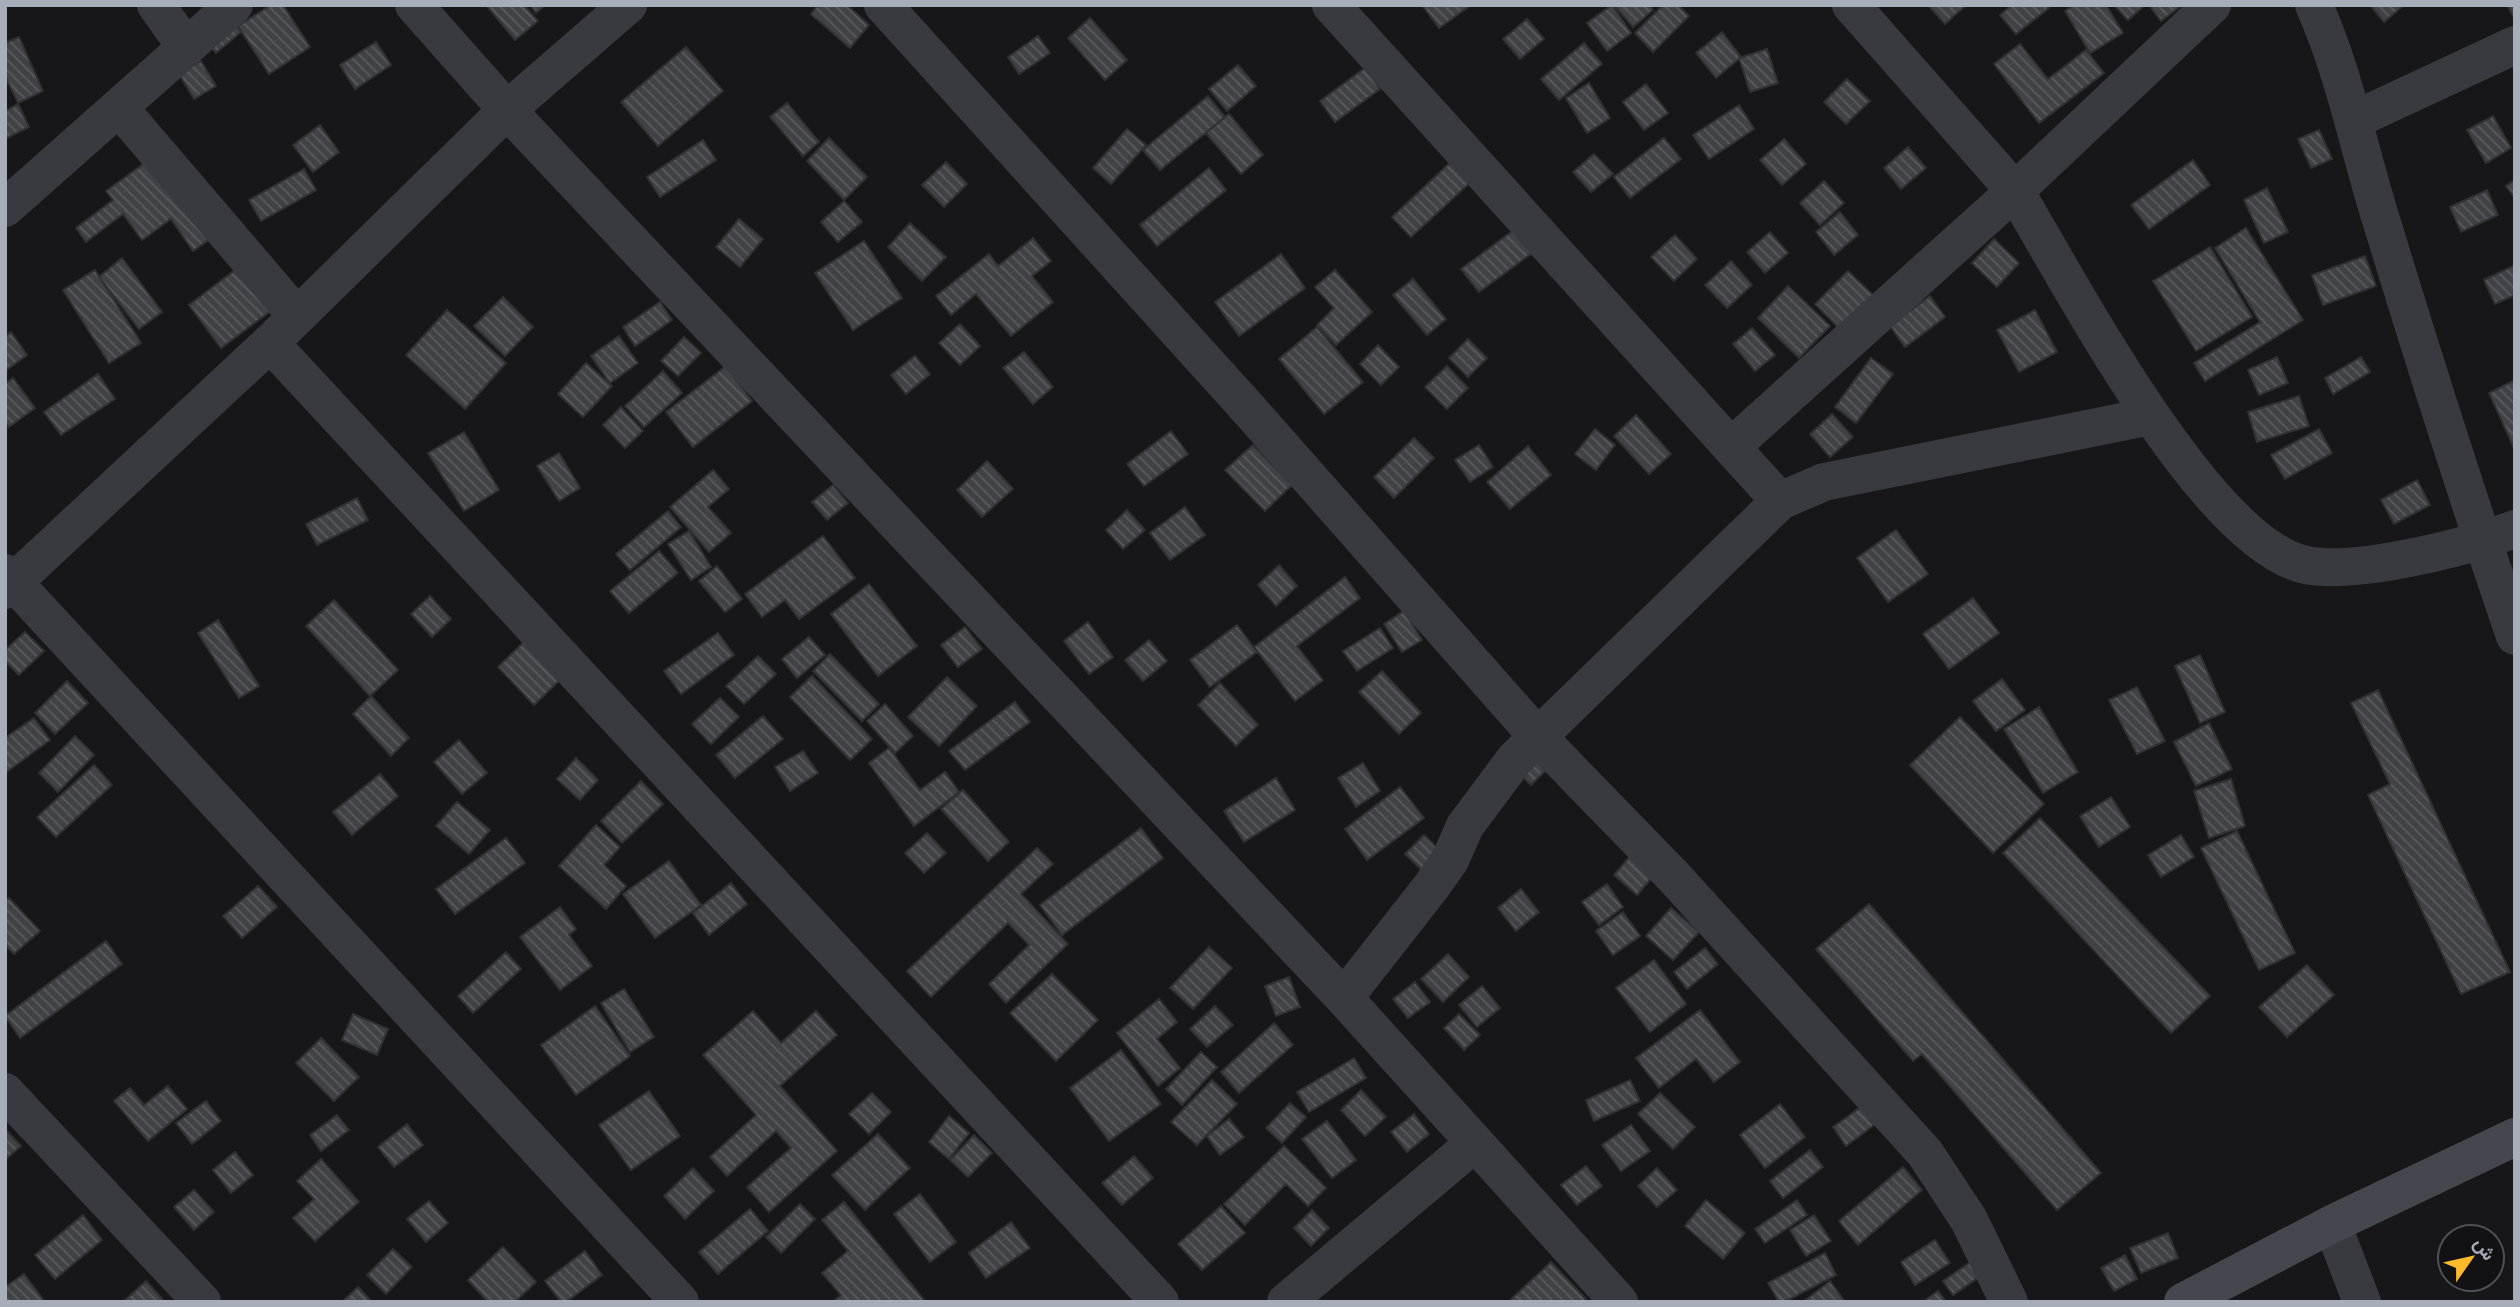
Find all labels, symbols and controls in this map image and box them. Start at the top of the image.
north arrow [2436,1223,2506,1293]
text: ش [2469,1233,2501,1265]

